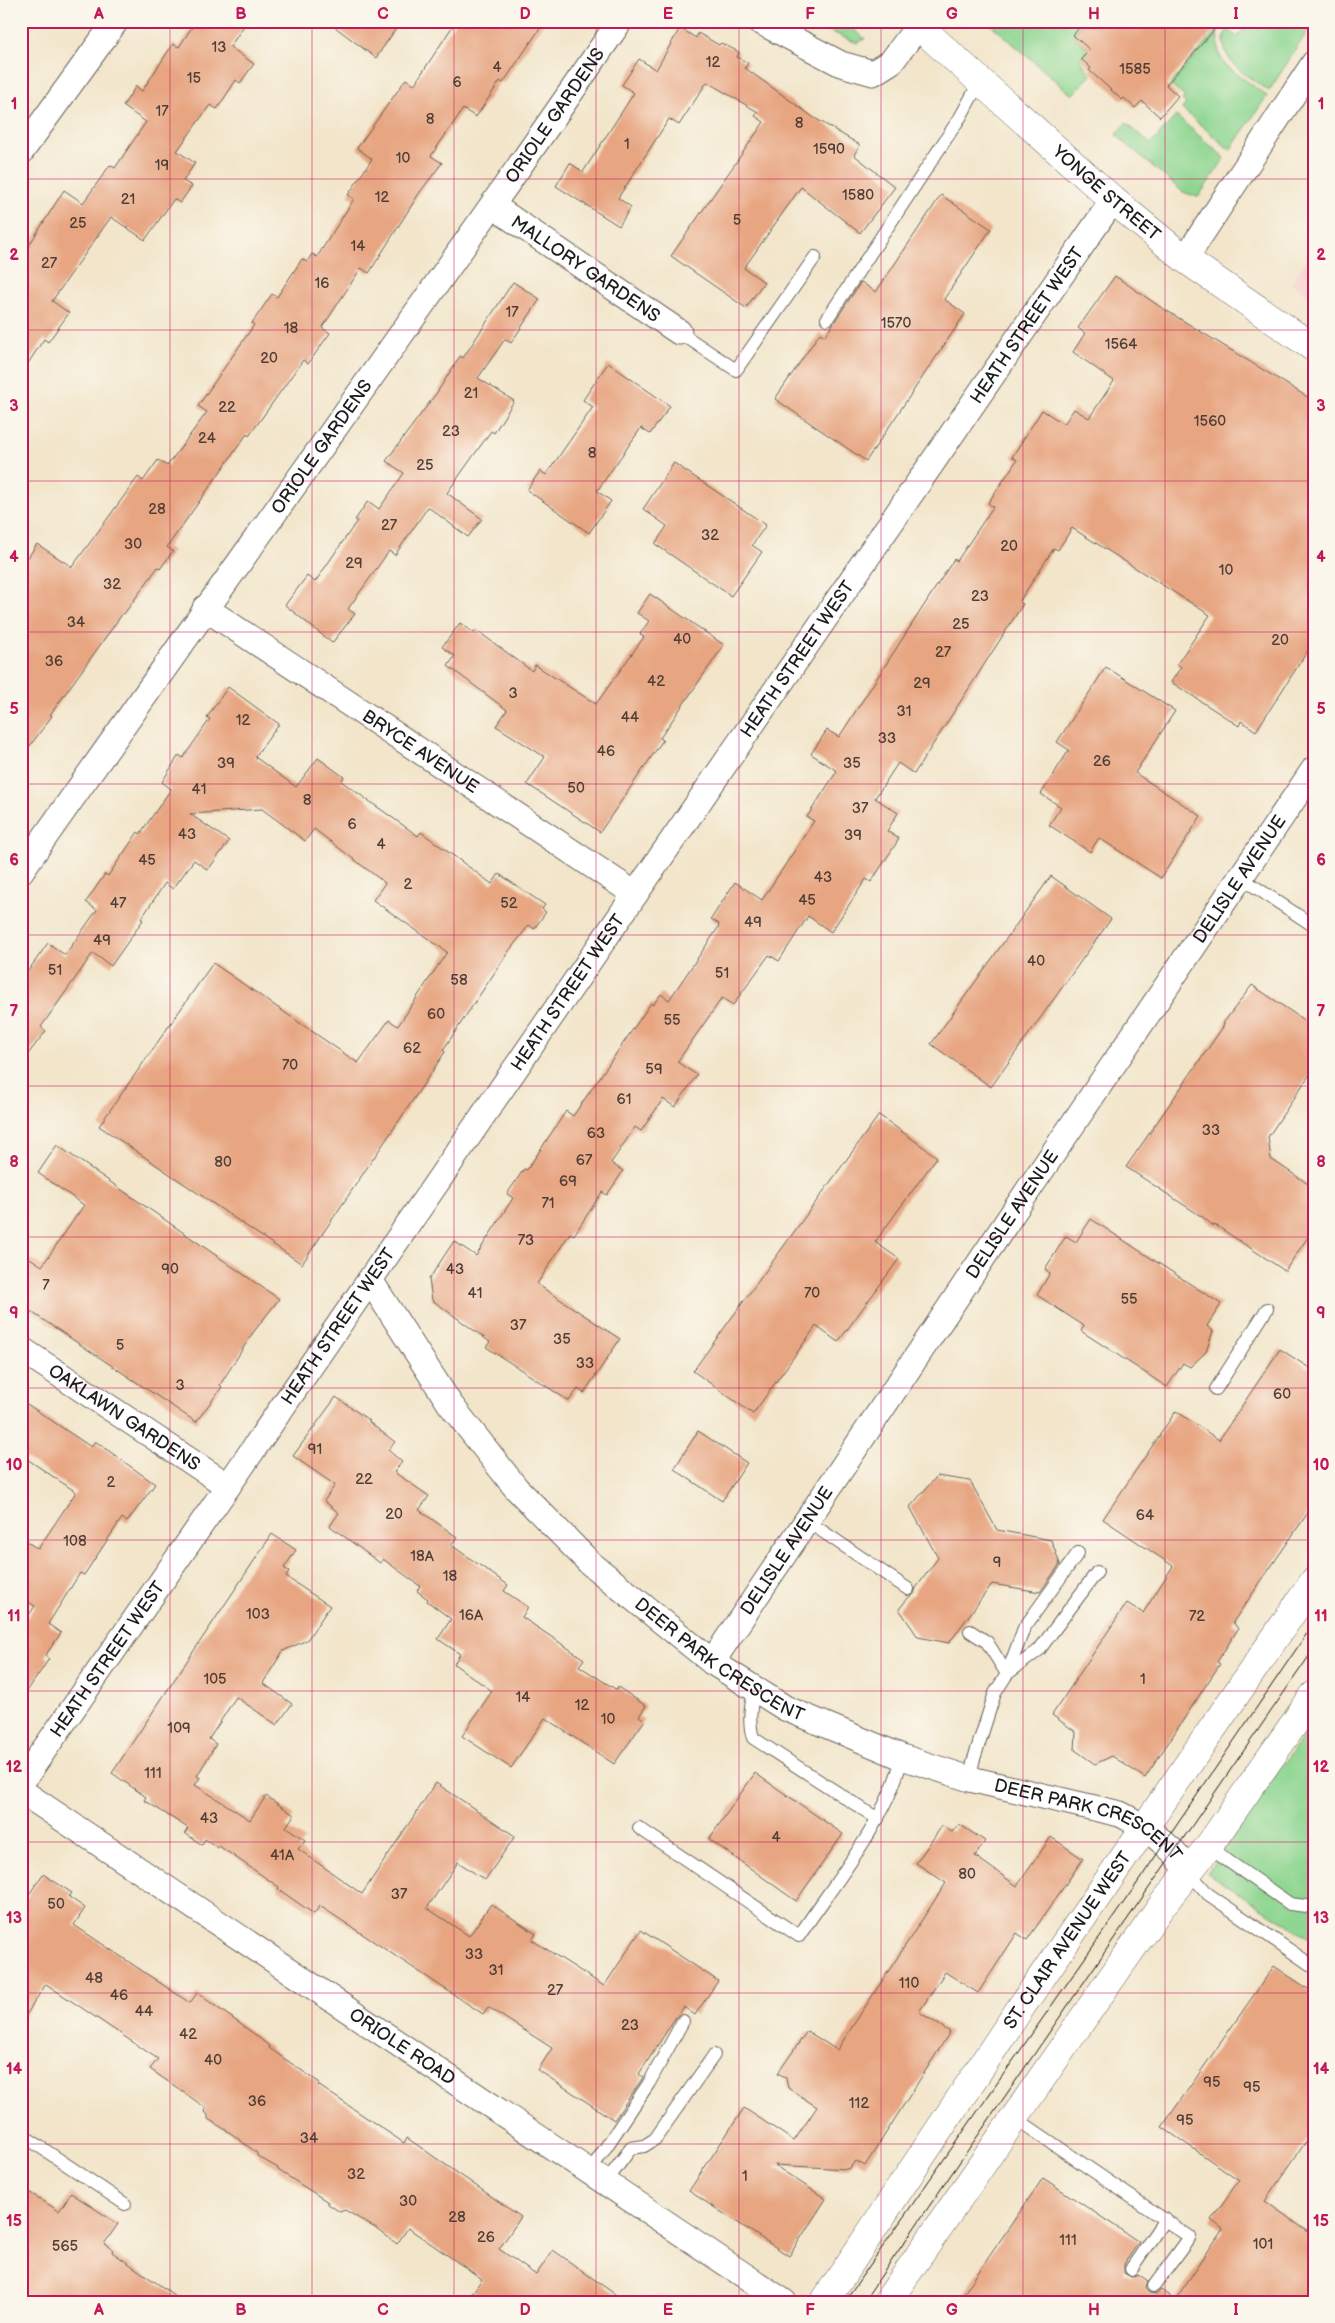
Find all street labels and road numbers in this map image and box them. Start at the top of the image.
street label: ORIOLE GARDENS [501,44,609,187]
street label: YONGE STREET [1048,140,1165,245]
street label: MALLORY GARDENS [507,211,664,327]
street label: HEATH STREET WEST [966,243,1088,408]
street label: ORIOLE GARDENS [267,376,376,518]
street label: HEATH STREET WEST [736,577,858,741]
street label: BRYCE AVENUE [358,705,483,798]
street label: DELISLE AVENUE [1188,811,1290,947]
street label: HEATH STREET WEST [506,910,629,1075]
street label: DELISLE AVENUE [962,1146,1063,1282]
street label: HEATH STREET WEST [277,1244,399,1408]
street label: OAKLAWN GARDENS [45,1360,204,1475]
street label: DELISLE AVENUE [736,1482,837,1619]
street label: HEATH STREET WEST [46,1577,169,1741]
street label: DEER PARK CRESCENT [631,1593,808,1726]
street label: DEER PARK CRESCENT [992,1775,1187,1864]
street label: ST. CLAIR AVENUE WEST [999,1847,1135,2033]
street label: ORIOLE ROAD [345,2003,459,2089]

